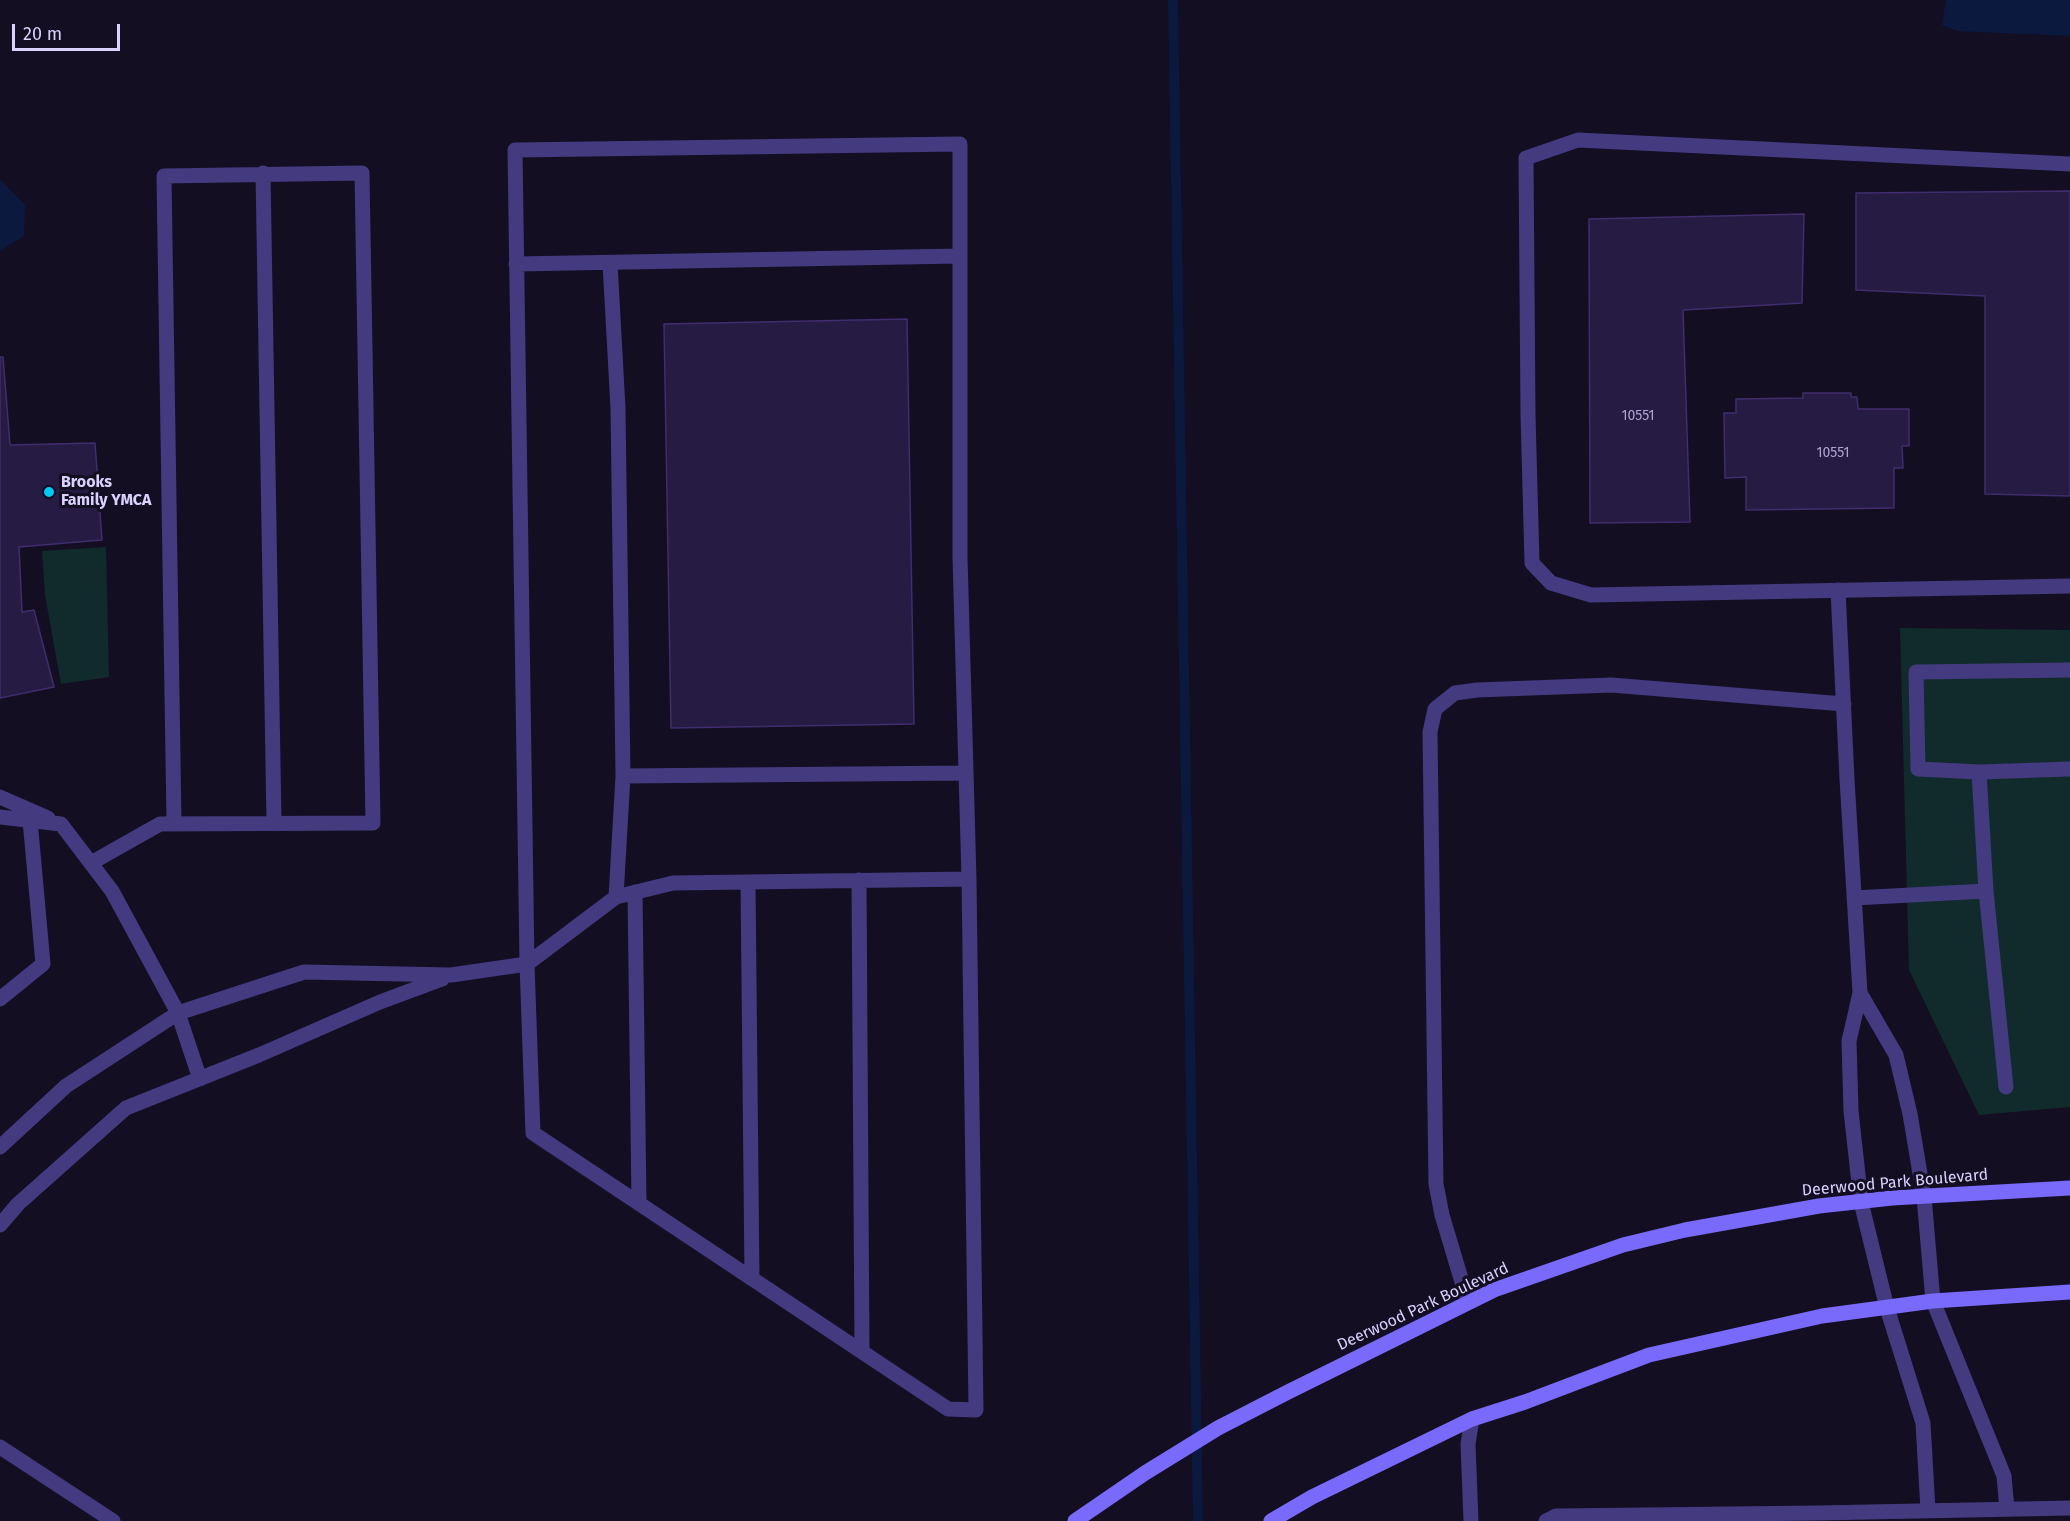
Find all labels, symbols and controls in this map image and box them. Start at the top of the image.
scale bar [15,12,123,50]
text: 20 m [23,23,62,45]
house number: 10551 [1621,408,1655,424]
house number: 10551 [1816,445,1850,461]
place label: Brooks Family YMCA [61,473,152,511]
marker: Brooks Family YMCA [42,485,56,499]
street label: Deerwood Park Boulevard [1801,1165,1989,1201]
street label: Deerwood Park Boulevard [1334,1259,1512,1355]

